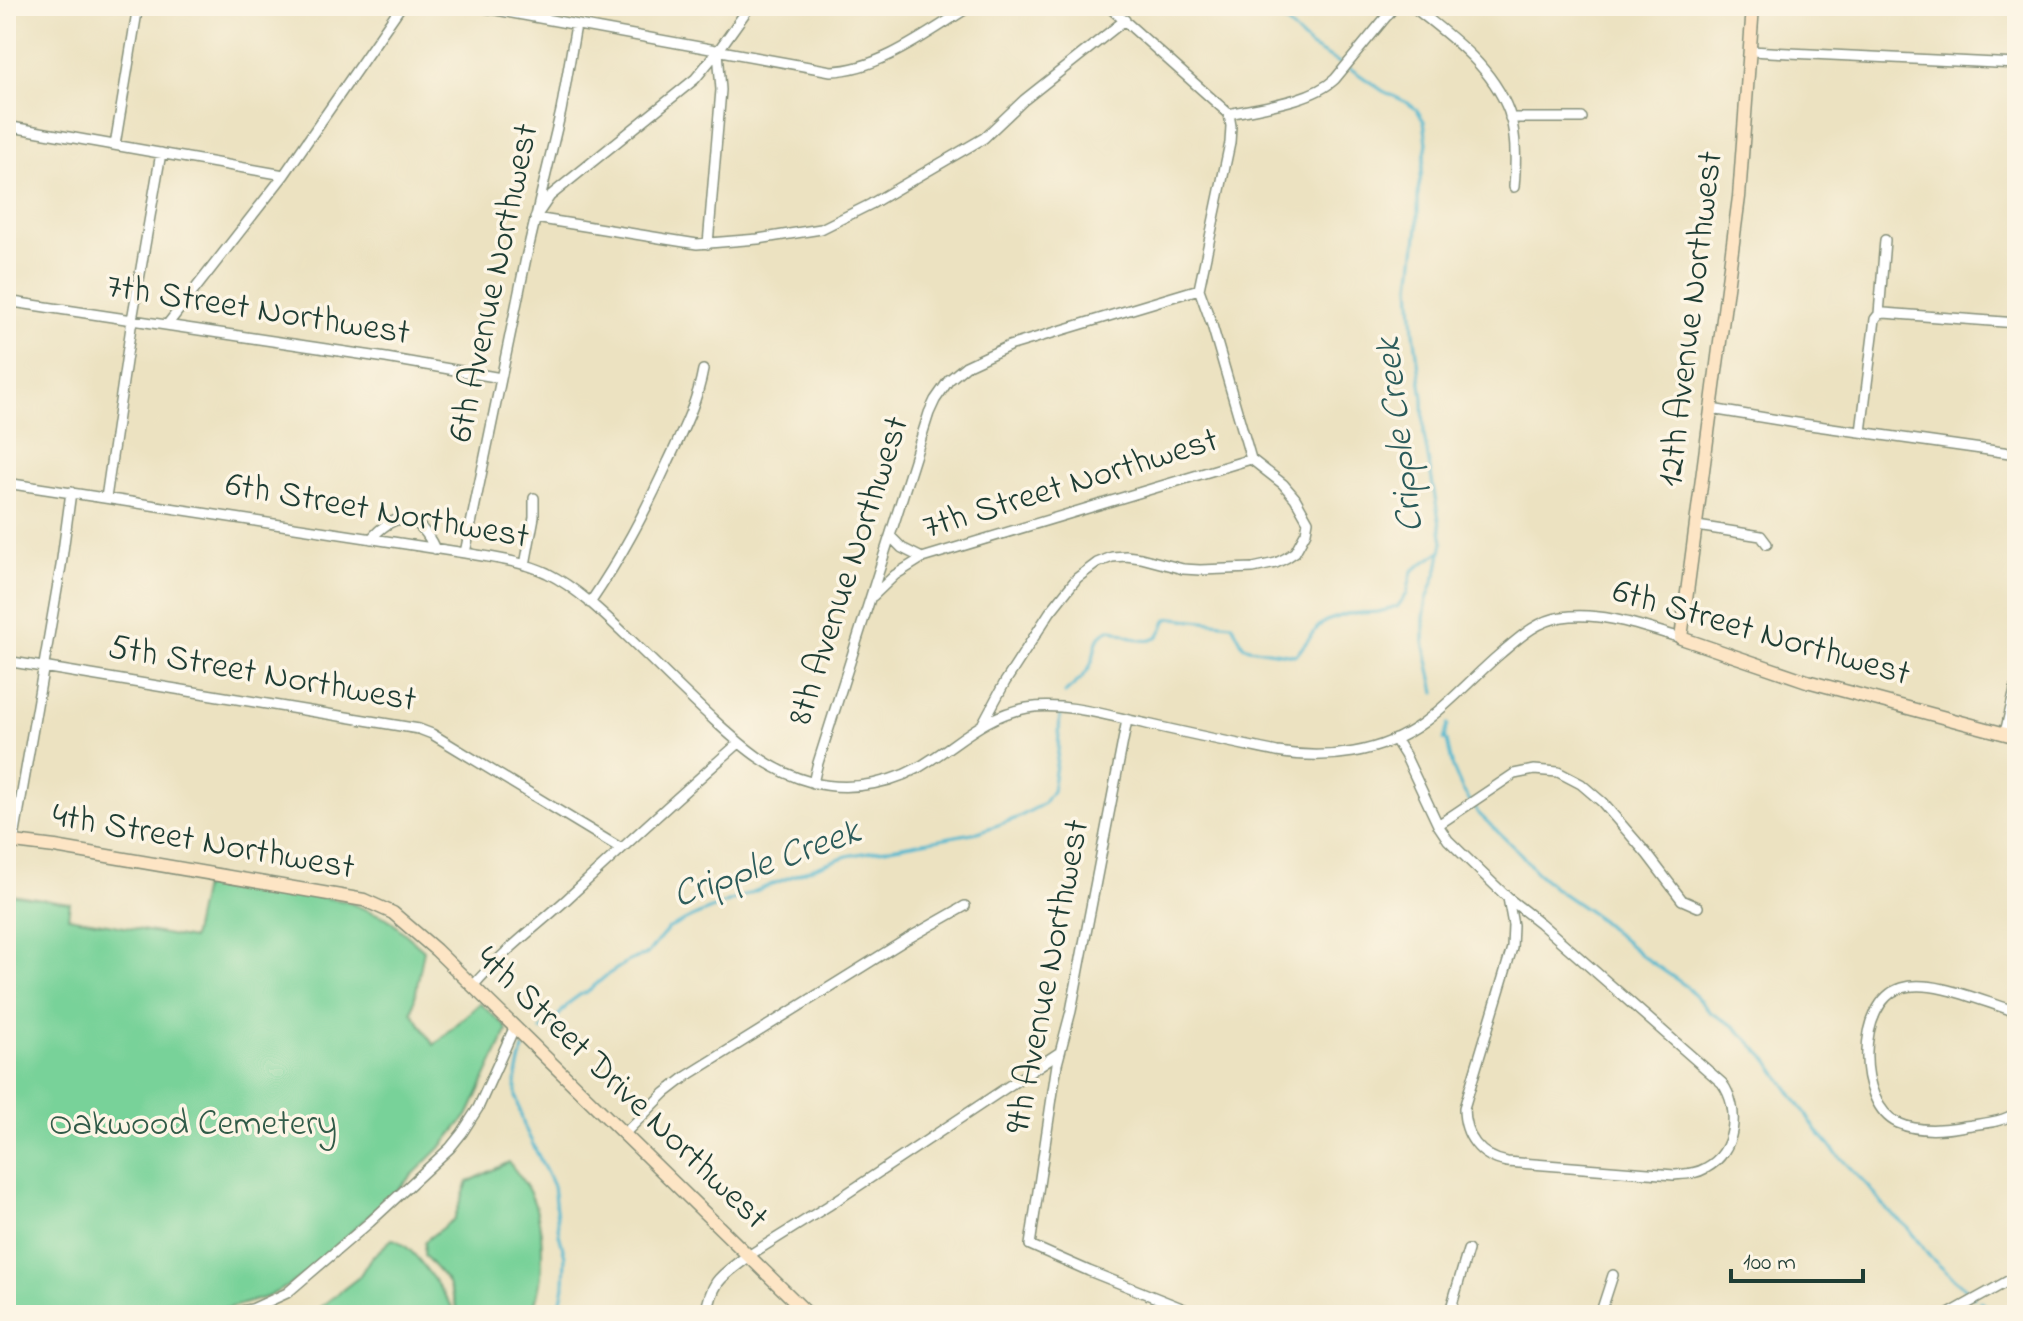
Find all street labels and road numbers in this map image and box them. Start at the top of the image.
street label: 6th Avenue Northwest [435,119,555,447]
street label: 12th Avenue Northwest [1645,148,1739,490]
street label: 7th Street Northwest [103,261,413,361]
street label: 8th Avenue Northwest [775,410,925,732]
street label: 7th Street Northwest [917,415,1225,555]
street label: 6th Street Northwest [221,459,533,565]
street label: 6th Street Northwest [1606,566,1916,702]
street label: 5th Street Northwest [104,622,420,728]
street label: 4th Street Northwest [48,790,358,896]
street label: 9th Avenue Northwest [993,815,1105,1139]
street label: 4th Street Drive Northwest [462,934,780,1244]

